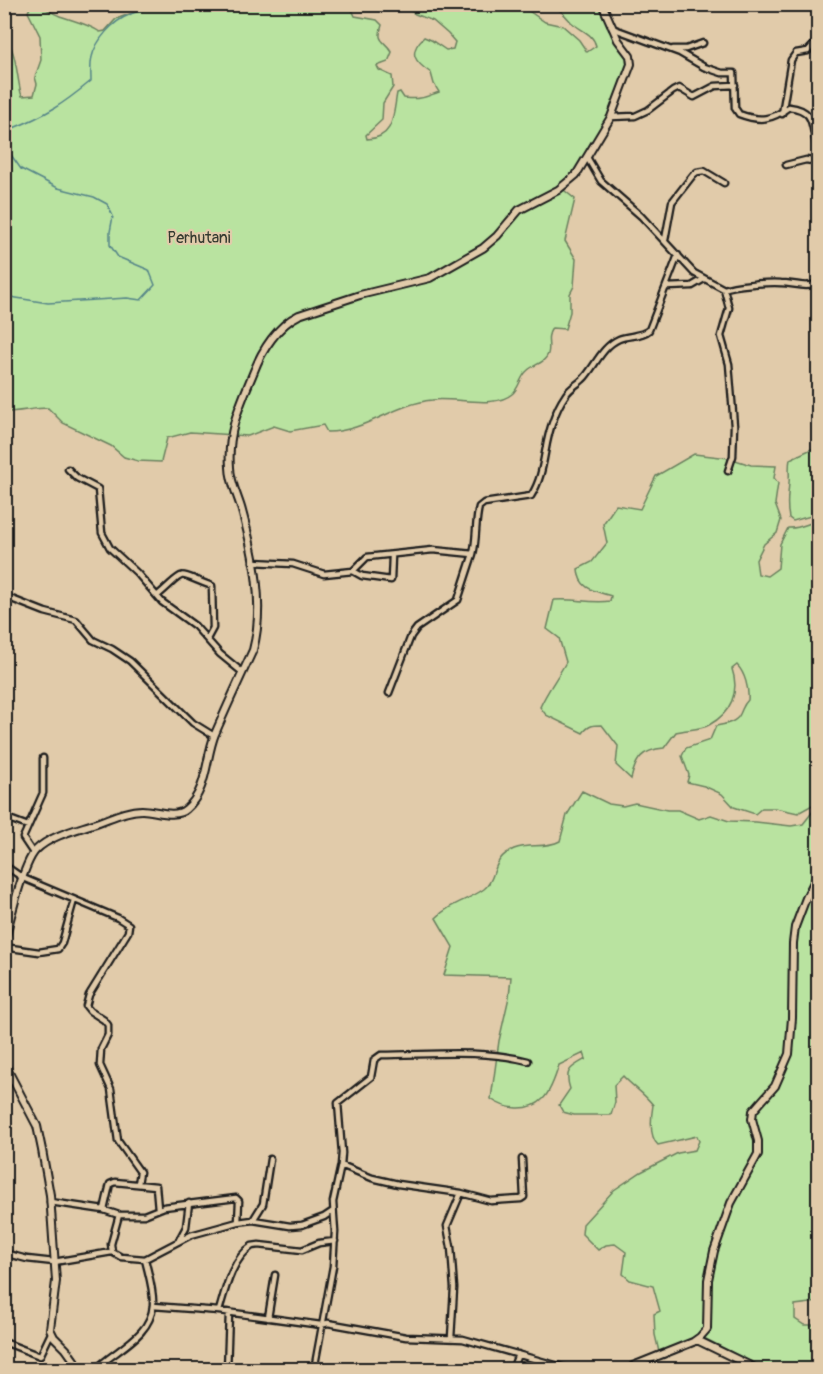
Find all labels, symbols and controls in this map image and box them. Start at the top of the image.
park label: Perhutani [167,228,231,248]

